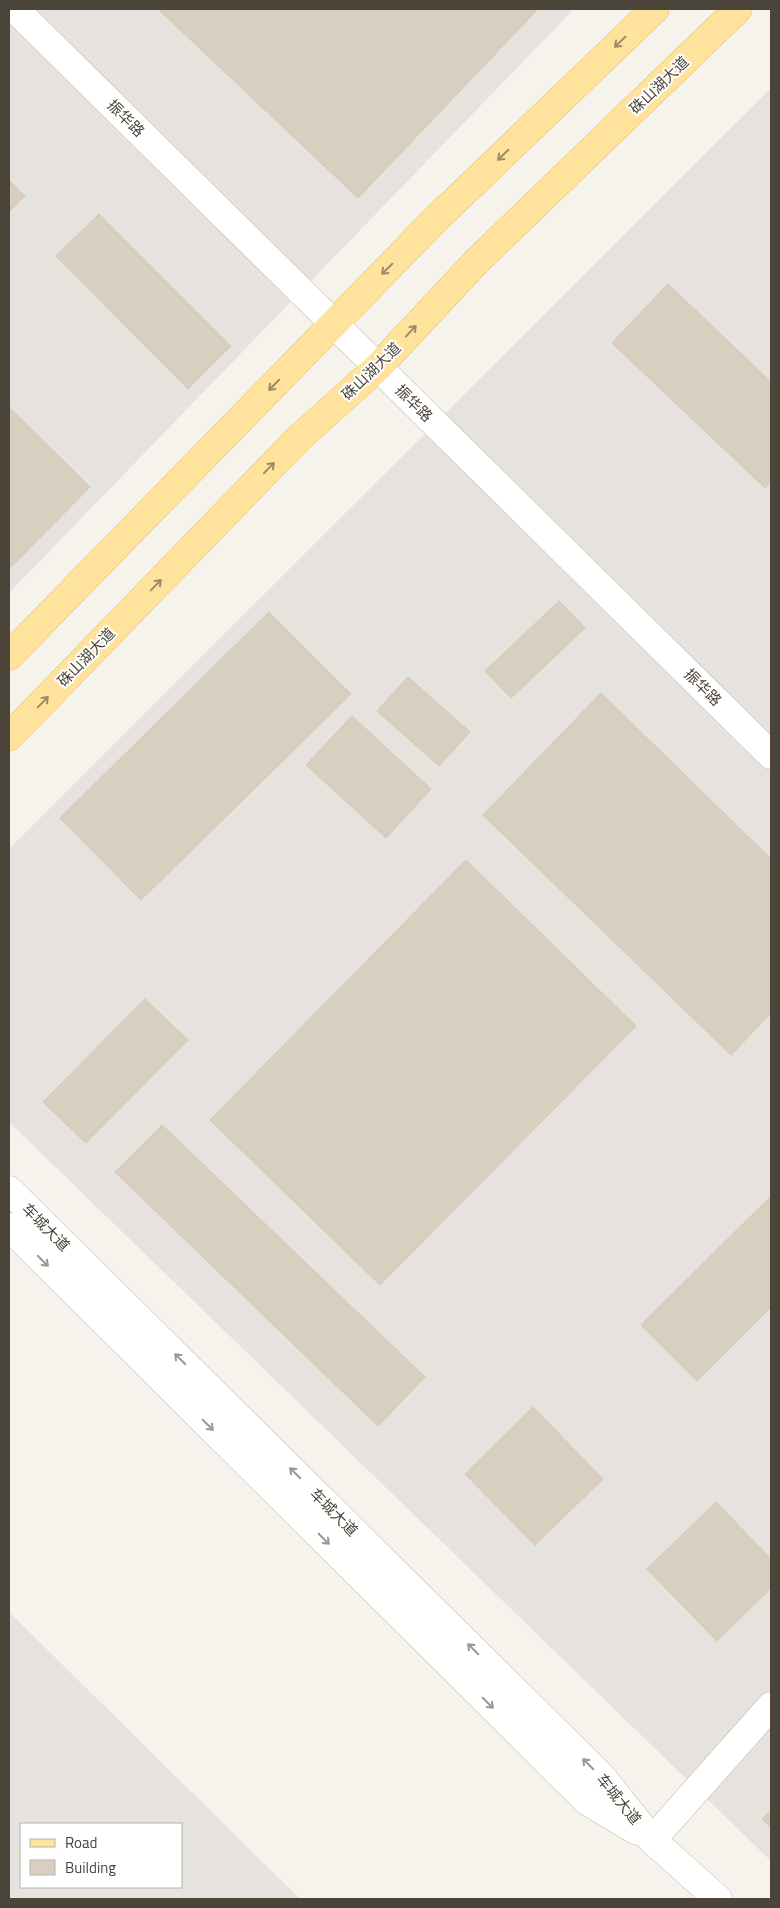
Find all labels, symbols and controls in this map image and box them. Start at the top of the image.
one-way arrow [614,36,626,49]
street label: 硃山湖大道 [624,51,694,119]
street label: 振华路 [102,94,150,142]
one-way arrow [496,149,509,161]
one-way arrow [381,262,393,275]
one-way arrow [405,325,417,338]
street label: 硃山湖大道 [336,337,406,405]
one-way arrow [268,379,280,392]
street label: 振华路 [390,379,438,427]
one-way arrow [263,462,275,475]
one-way arrow [150,579,162,591]
street label: 硃山湖大道 [52,622,120,692]
street label: 振华路 [679,663,727,711]
one-way arrow [37,695,49,708]
street label: 车城大道 [17,1198,75,1256]
one-way arrow [37,1255,50,1267]
one-way arrow [173,1353,186,1365]
one-way arrow [202,1419,214,1431]
one-way arrow [289,1467,301,1480]
street label: 车城大道 [305,1483,363,1541]
one-way arrow [317,1533,329,1545]
one-way arrow [466,1643,479,1655]
one-way arrow [482,1697,495,1709]
one-way arrow [582,1757,594,1770]
street label: 车城大道 [591,1768,647,1830]
legend [20,1823,182,1888]
text: Road [65,1831,97,1854]
text: Building [65,1856,116,1879]

